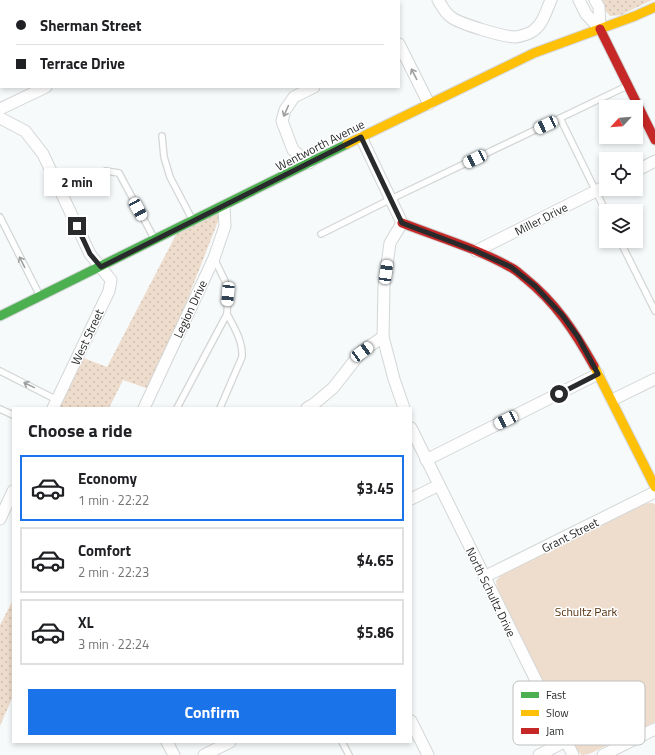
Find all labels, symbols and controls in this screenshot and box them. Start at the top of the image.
text: Sherman Street [40,14,141,37]
text: Terrace Drive [40,52,125,75]
one-way arrow [410,68,417,80]
north arrow [599,100,643,144]
map controls [599,100,643,248]
one-way arrow [281,105,289,117]
street label: Wentworth Avenue [272,114,368,176]
car [533,114,559,136]
car [462,148,488,170]
button: locate [599,152,643,196]
callout: 2 min [44,168,110,196]
text: 2 min [61,172,93,192]
car [127,196,149,222]
street label: Miller Drive [511,198,571,240]
button: layers [599,204,643,248]
route end [68,217,86,235]
one-way arrow [18,256,26,268]
car [378,259,394,285]
street label: Legion Drive [168,277,212,341]
car [221,282,235,306]
street label: West Street [66,305,109,368]
car [349,340,375,364]
one-way arrow [23,381,35,389]
route start [550,385,568,403]
car [493,409,519,431]
text: Choose a ride [28,417,132,444]
text: Economy [78,467,137,490]
icon: car [30,470,66,506]
text: $3.45 [357,477,394,500]
text: 1 min · 22:22 [78,490,149,510]
street label: Grant Street [538,512,603,557]
text: Comfort [78,539,131,562]
icon: car [30,542,66,578]
street label: North Schultz Drive [461,544,521,640]
text: $4.65 [357,549,394,572]
text: 2 min · 22:23 [78,562,149,582]
park label: Schultz Park [555,602,618,621]
text: XL [78,611,94,634]
icon: car [30,614,66,650]
text: $5.86 [357,621,394,644]
text: 3 min · 22:24 [78,634,149,654]
legend [513,681,645,745]
text: Fast [546,687,566,703]
button: Confirm [28,689,396,735]
text: Slow [546,705,569,721]
text: Jam [546,723,564,739]

